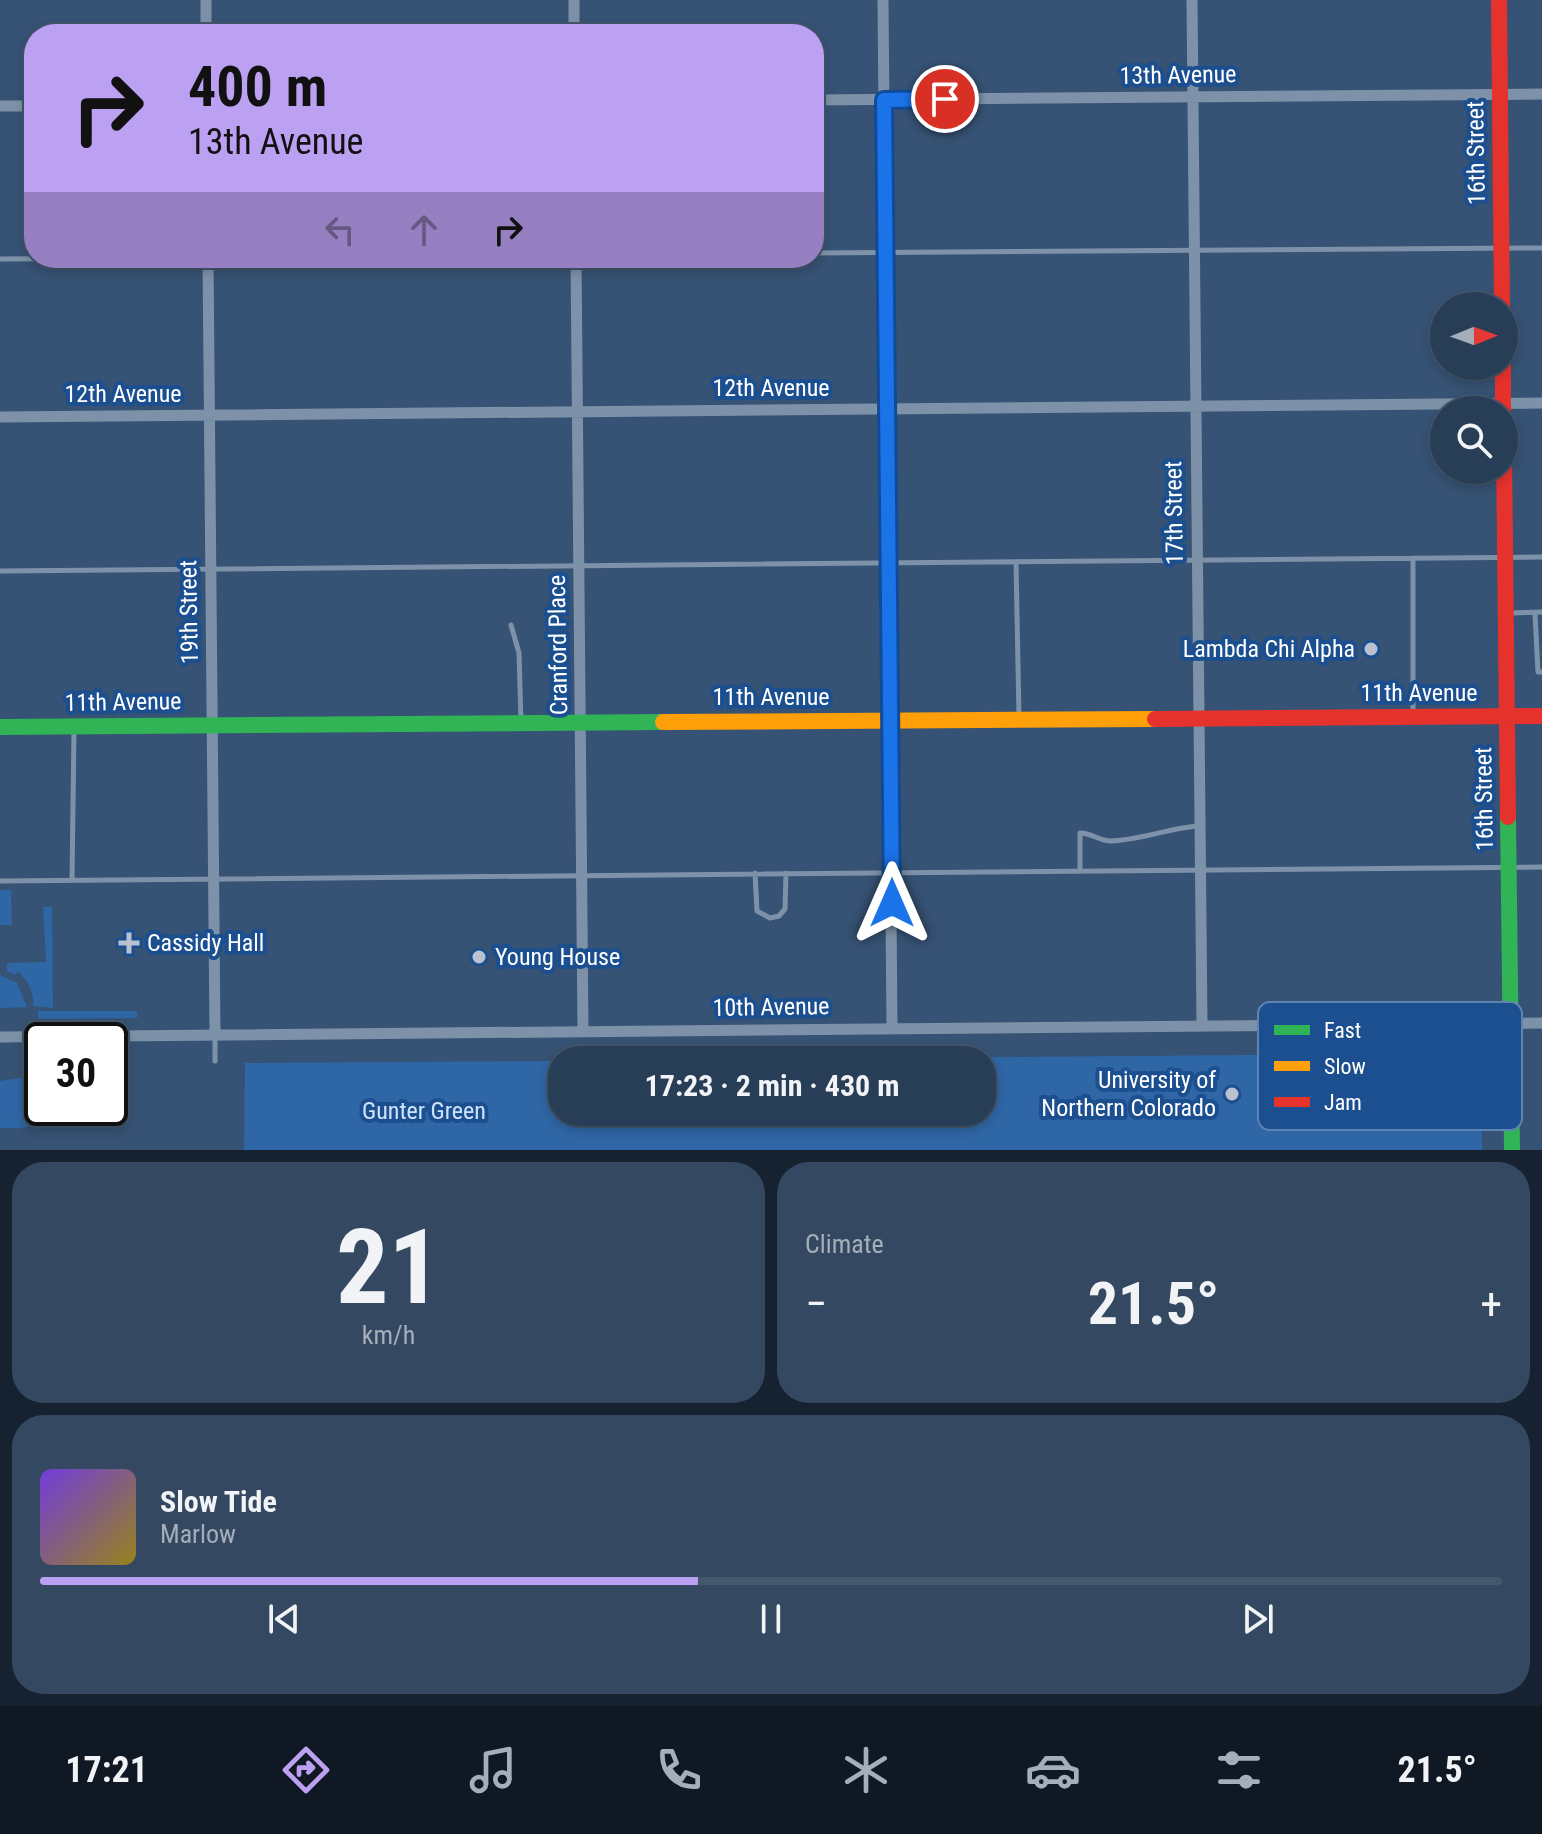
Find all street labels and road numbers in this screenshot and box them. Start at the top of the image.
street label: 13th Avenue [1119,60,1237,90]
street label: 16th Street [1461,101,1491,205]
street label: 12th Avenue [713,374,830,402]
street label: 12th Avenue [65,380,182,408]
street label: 17th Street [1159,461,1189,565]
street label: 19th Street [174,560,204,664]
street label: Cranford Place [543,575,573,715]
street label: 11th Avenue [1361,679,1478,707]
street label: 11th Avenue [713,683,830,711]
street label: 11th Avenue [64,687,182,717]
street label: 16th Street [1469,747,1499,851]
street label: 10th Avenue [712,992,830,1022]

